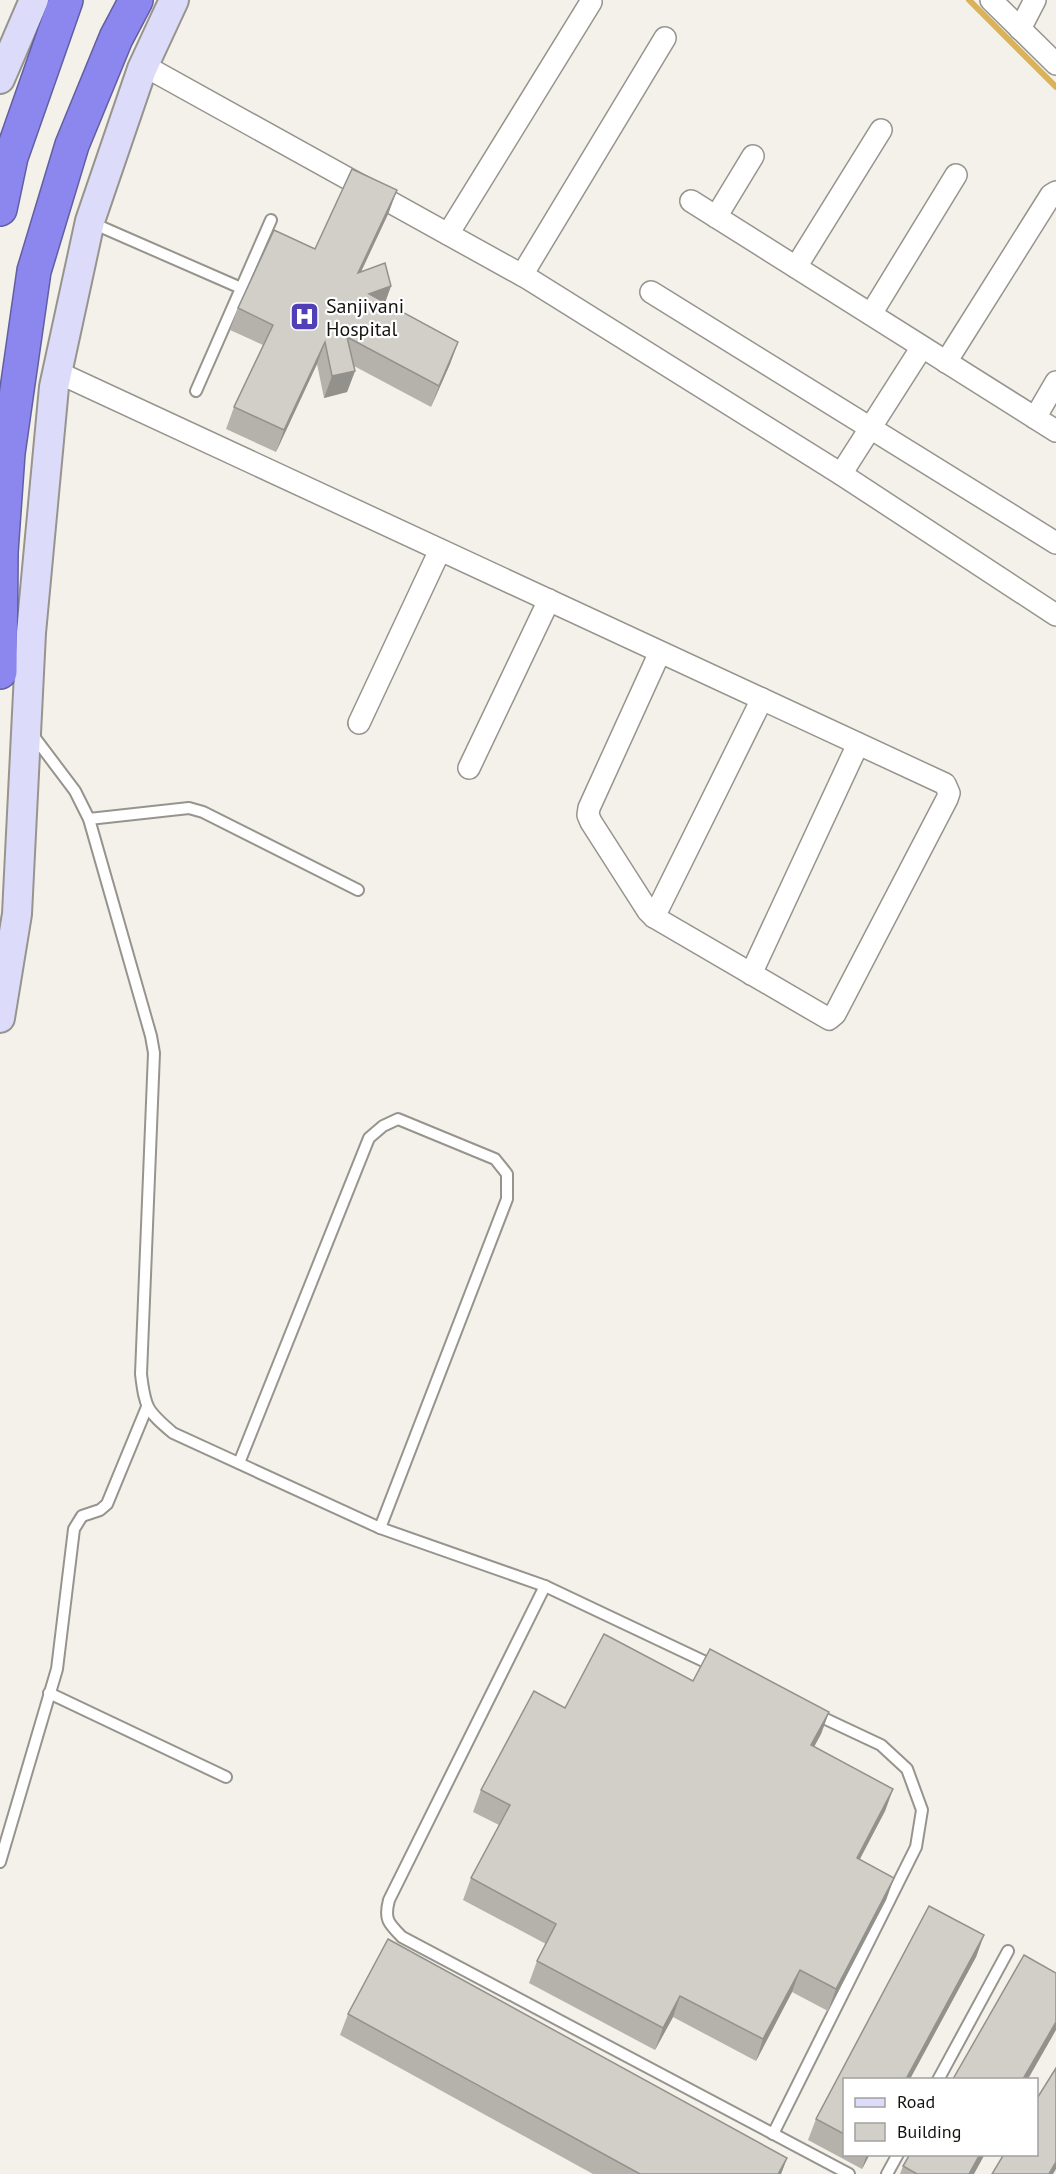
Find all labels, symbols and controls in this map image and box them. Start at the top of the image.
place label: Sanjivani Hospital [326,293,404,342]
hospital icon: Sanjivani Hospital [289,301,321,333]
legend [843,2078,1038,2156]
text: Road [897,2090,935,2113]
text: Building [897,2120,961,2143]

